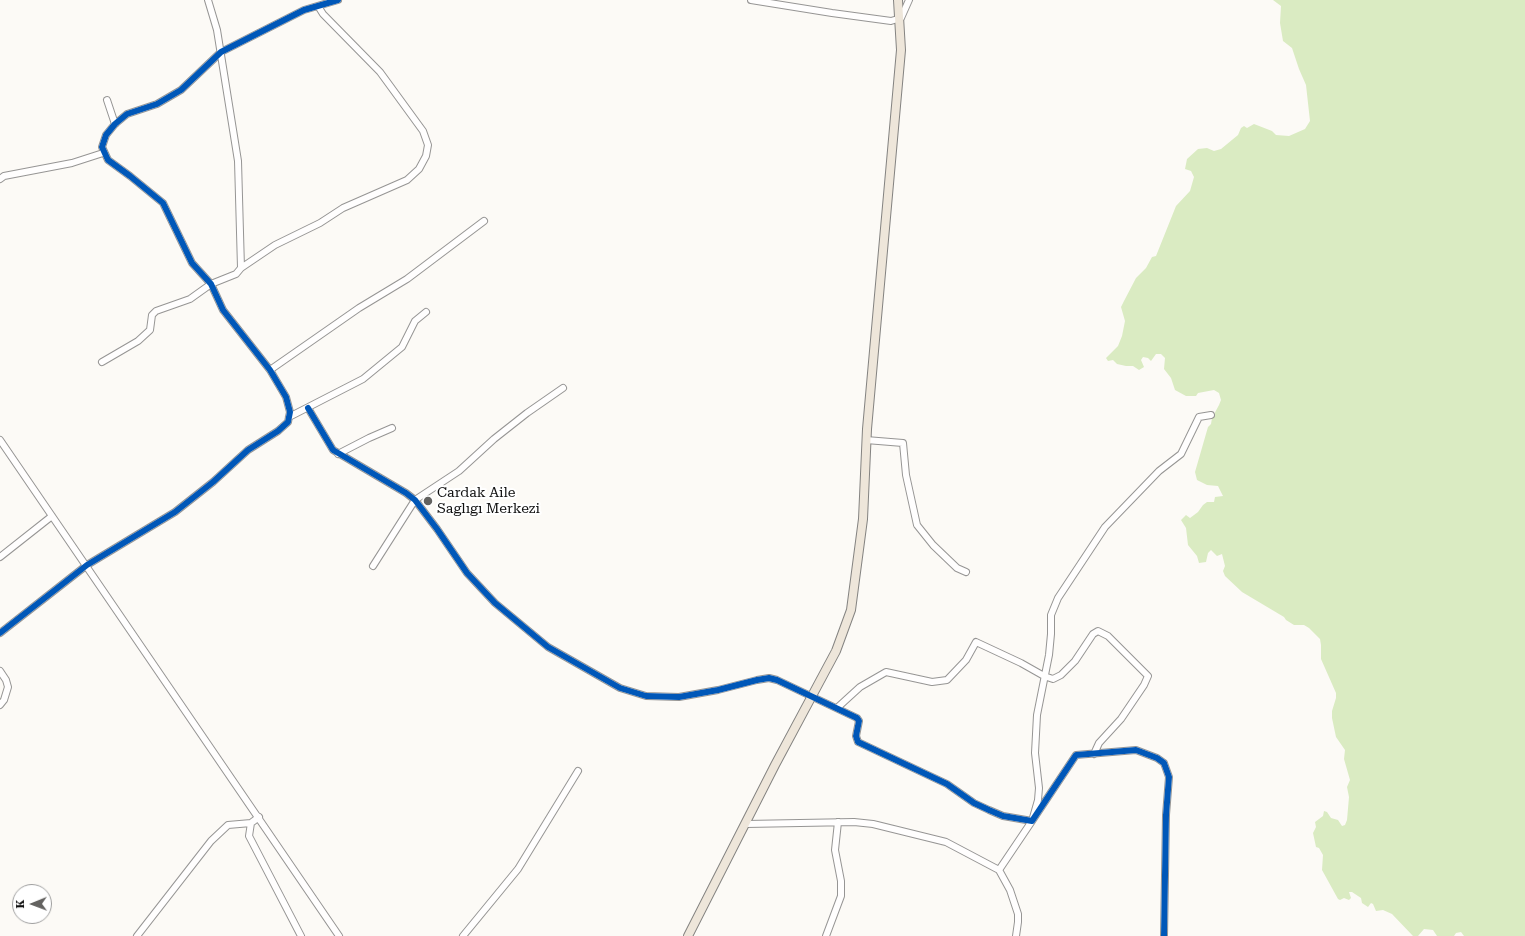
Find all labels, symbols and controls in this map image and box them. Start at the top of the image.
place label: Cardak Aile Saglıgı Merkezi [437,485,540,518]
marker: Cardak Aile Saglıgı Merkezi [422,495,434,507]
north arrow [12,884,52,924]
text: K [14,900,27,909]

